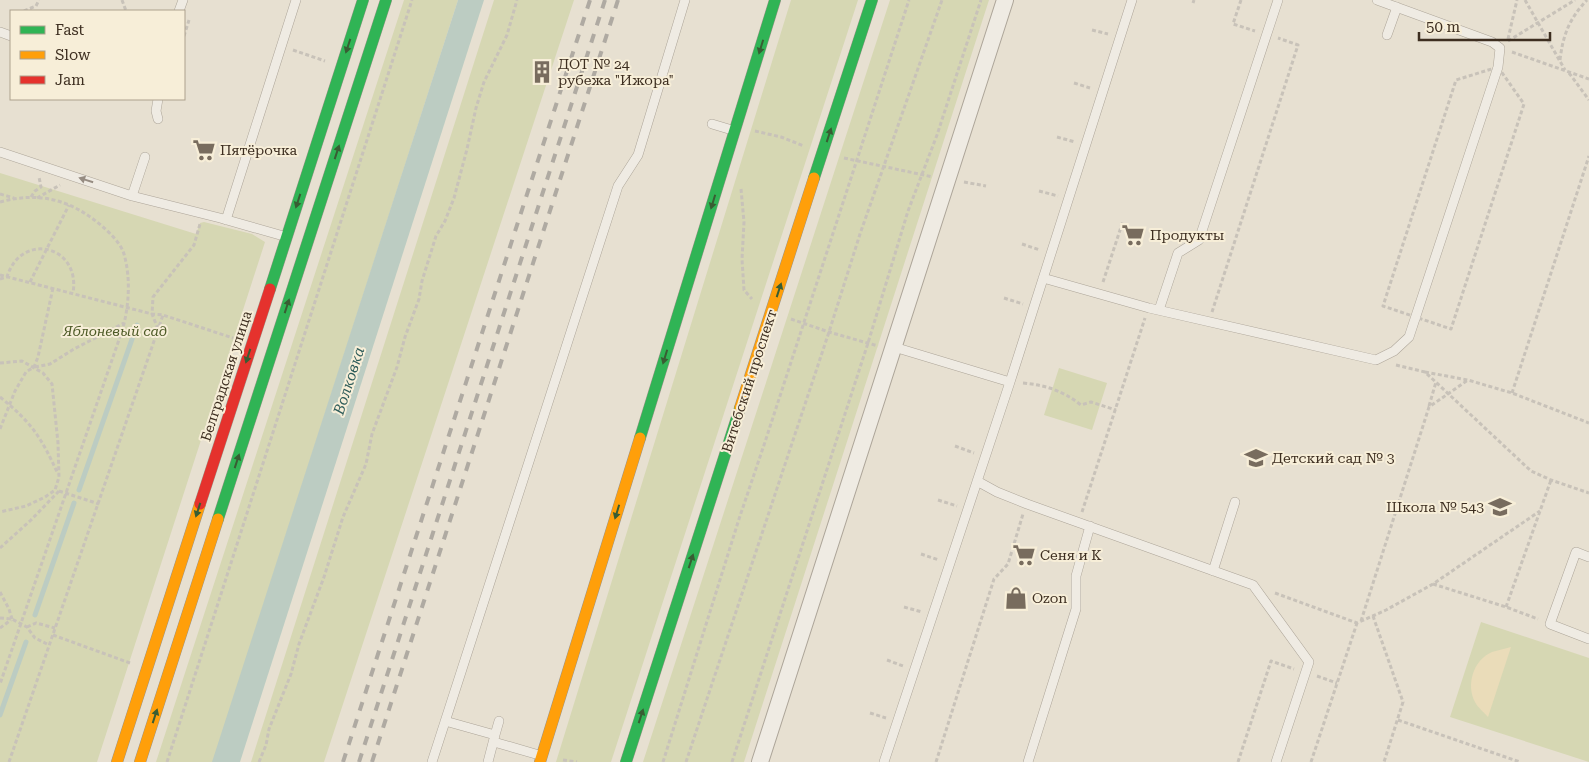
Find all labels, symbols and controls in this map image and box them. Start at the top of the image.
legend [10,10,185,100]
scale bar [1419,10,1550,42]
text: 50 m [1426,18,1461,36]
text: Fast [55,21,85,39]
one-way arrow [344,39,352,54]
one-way arrow [756,39,764,54]
text: Slow [55,46,91,64]
place label: ДОТ № 24 рубежа "Ижора" [558,56,674,88]
building icon: ДОТ № 24 рубежа "Ижора" [529,59,555,85]
text: Jam [55,71,85,89]
one-way arrow [825,128,833,143]
supermarket icon: Пятёрочка [191,137,217,163]
place label: Пятёрочка [220,142,297,158]
one-way arrow [334,144,341,159]
one-way arrow [78,176,93,184]
one-way arrow [294,194,302,209]
one-way arrow [708,194,716,209]
supermarket icon: Продукты [1120,222,1146,248]
place label: Продукты [1150,227,1224,243]
one-way arrow [775,282,783,297]
one-way arrow [284,299,292,314]
street label: Витебский проспект [718,307,780,455]
street label: Белградская улица [197,308,255,443]
park label: Яблоневый сад [62,323,167,339]
water label: Волковка [329,345,368,418]
one-way arrow [244,348,252,363]
one-way arrow [660,350,668,365]
school or university icon: Детский сад № 3 [1243,445,1269,471]
place label: Детский сад № 3 [1272,450,1395,466]
one-way arrow [234,453,242,468]
school or university icon: Школа № 543 [1487,494,1513,520]
place label: Школа № 543 [1386,499,1484,515]
one-way arrow [194,503,202,518]
one-way arrow [613,505,620,520]
supermarket icon: Сеня и К [1011,542,1037,568]
place label: Сеня и К [1040,547,1102,563]
one-way arrow [687,553,695,568]
shop icon: Ozon [1003,585,1029,611]
place label: Ozon [1032,590,1067,606]
one-way arrow [152,708,160,723]
one-way arrow [638,708,645,723]

